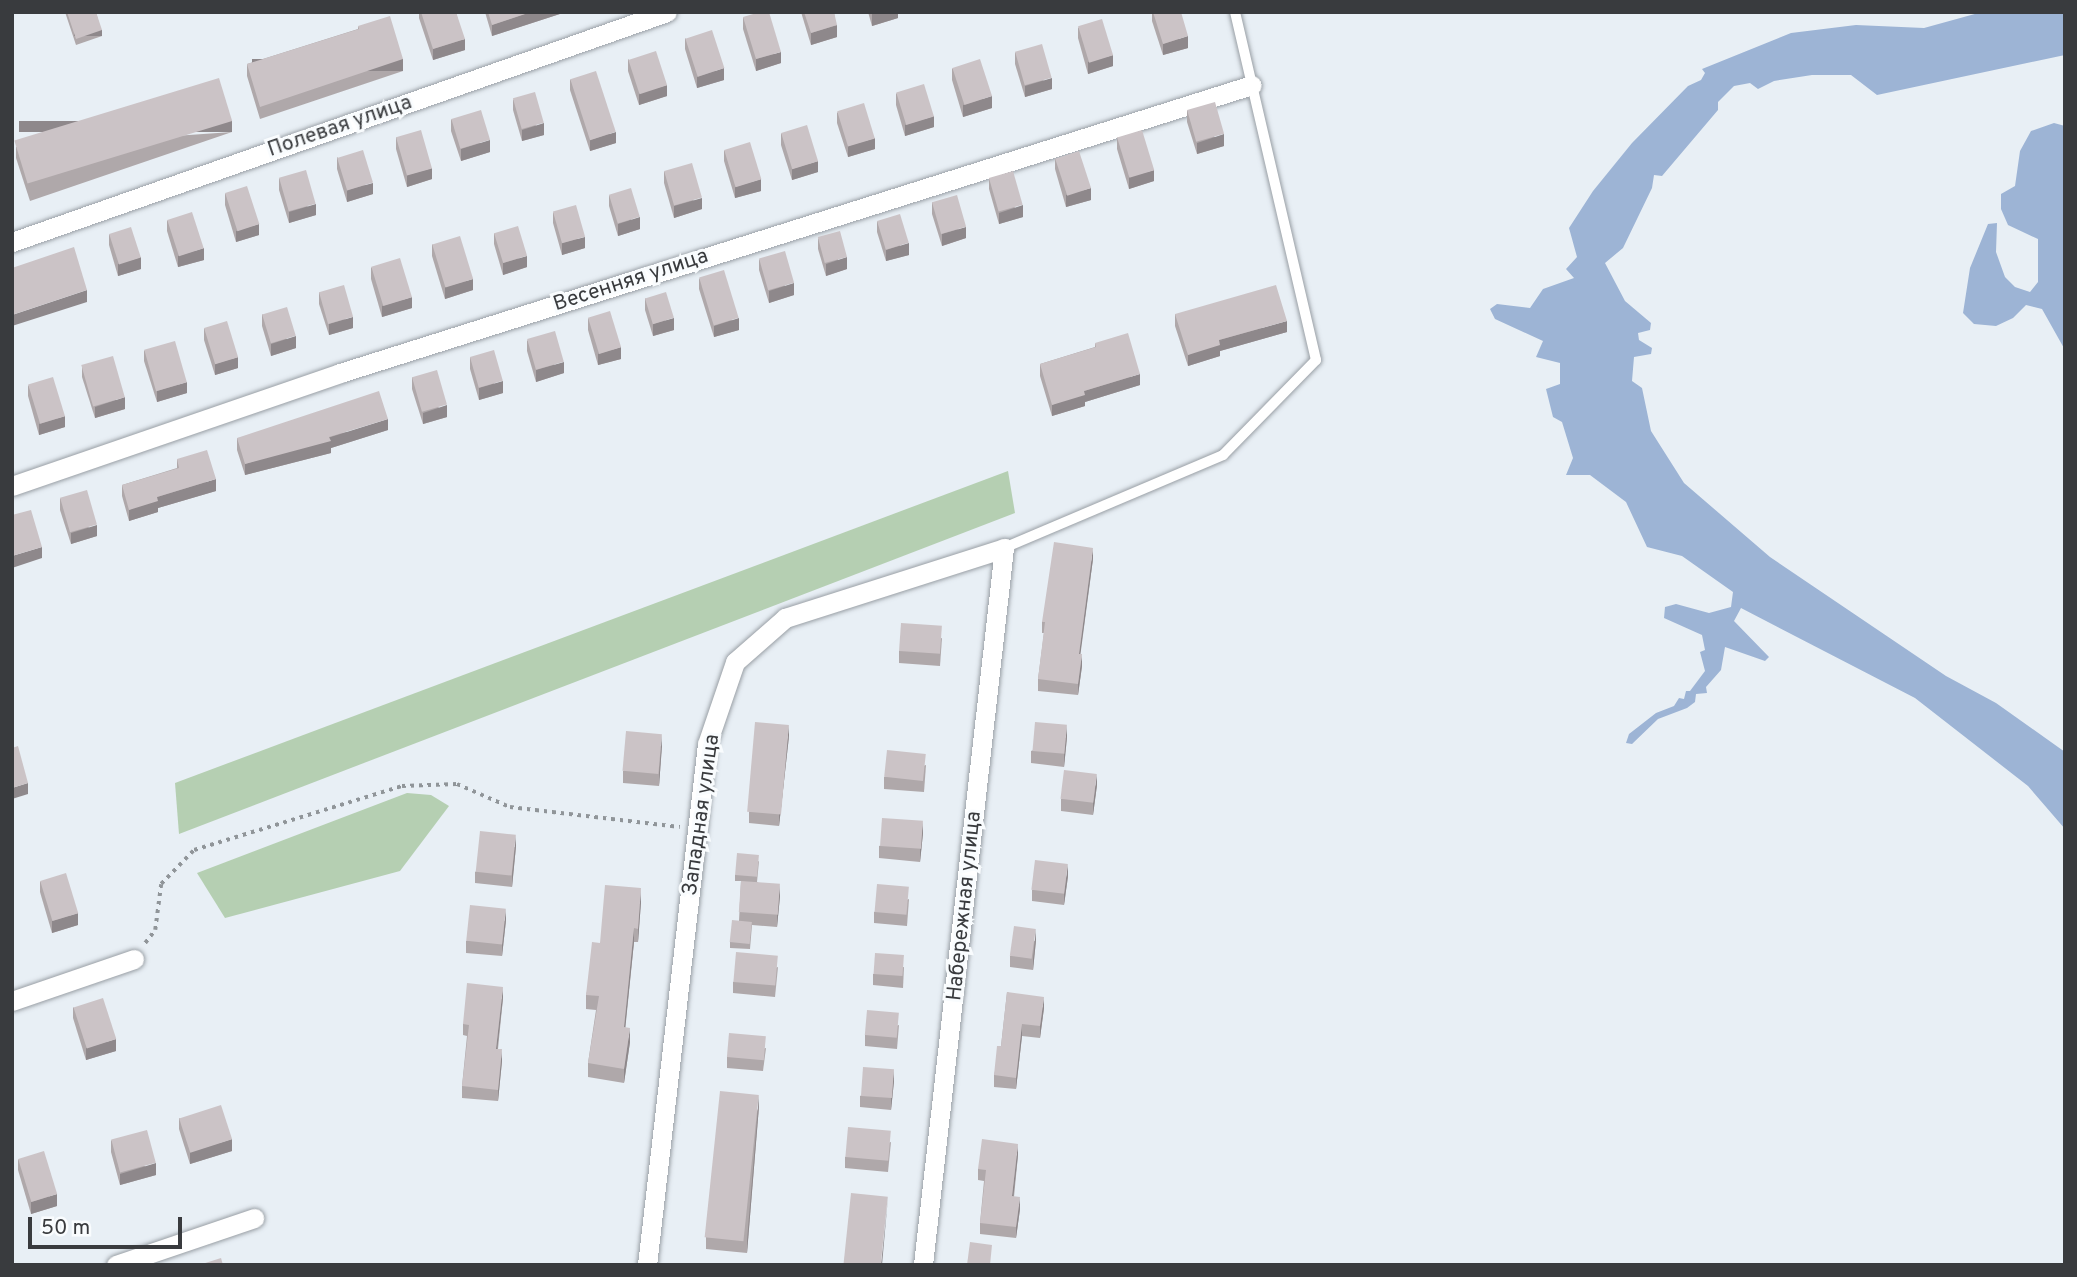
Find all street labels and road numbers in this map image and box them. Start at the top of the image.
street label: Полевая улица [265,91,415,163]
street label: Весенняя улица [550,244,712,318]
street label: Западная улица [678,733,726,897]
street label: Набережная улица [943,810,987,1002]

